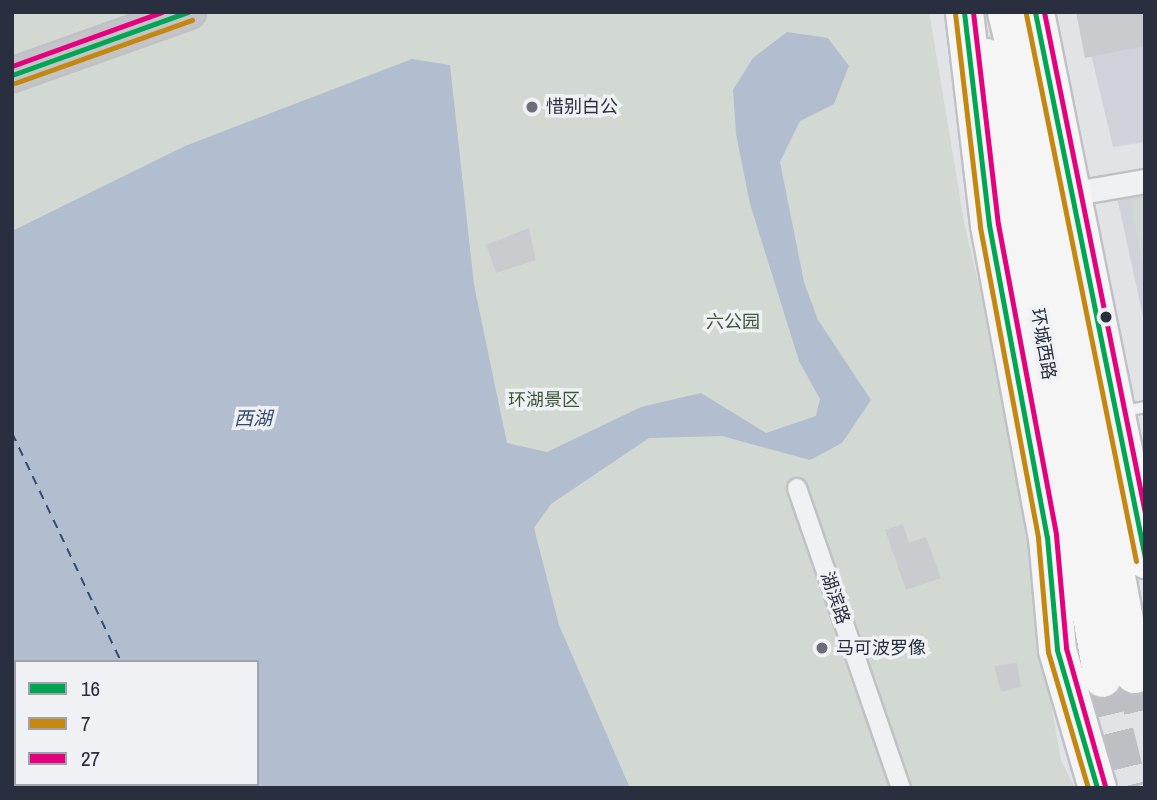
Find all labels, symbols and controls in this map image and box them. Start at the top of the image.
place label: 惜别白公 [546,96,618,118]
marker: 惜别白公 [524,99,540,115]
street label: 环城西路 [1026,307,1060,381]
unlabelled marker [1099,310,1113,324]
park label: 六公园 [706,311,760,333]
park label: 环湖景区 [508,389,580,411]
water label: 西湖 [234,408,272,430]
street label: 湖滨路 [816,569,854,627]
place label: 马可波罗像 [836,637,926,659]
marker: 马可波罗像 [814,640,830,656]
legend [14,660,259,786]
text: 16 [81,674,100,703]
text: 7 [81,709,91,738]
text: 27 [81,744,100,773]

